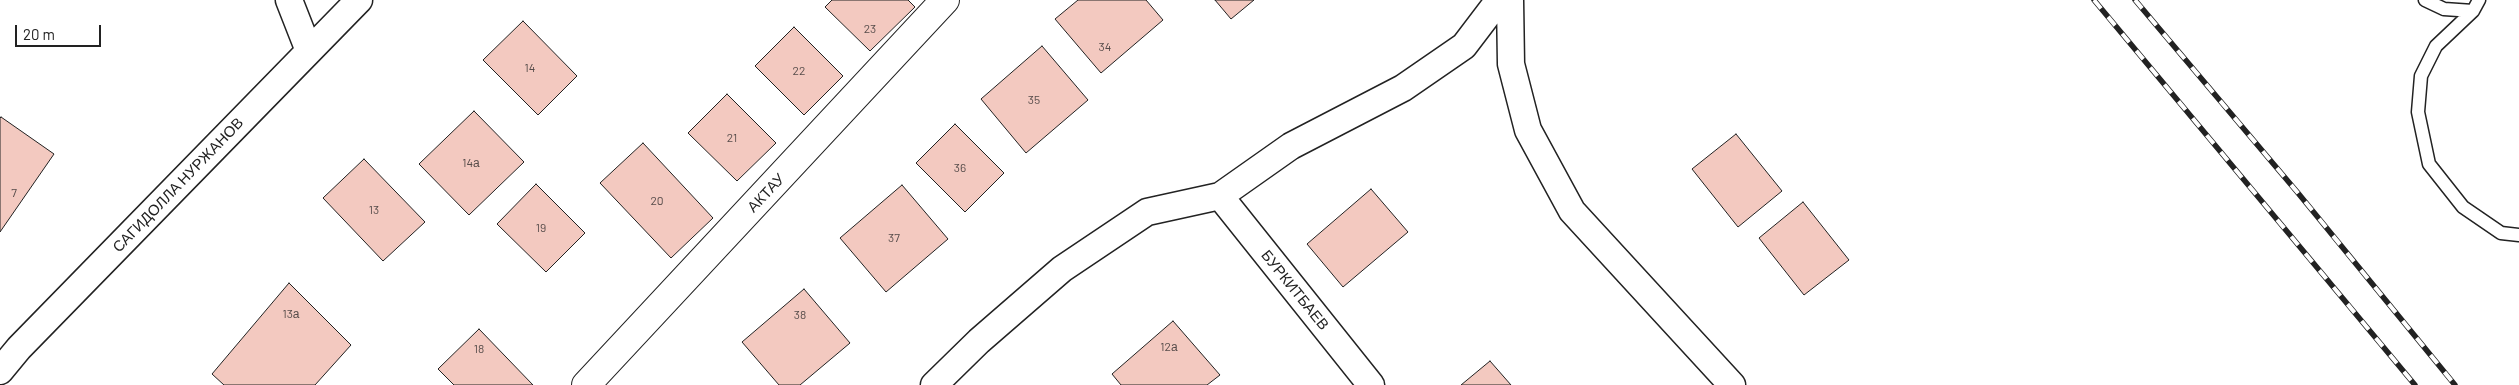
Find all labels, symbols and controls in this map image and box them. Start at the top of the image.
scale bar [18,15,104,47]
house number: 23 [864,22,876,36]
text: 20 m [23,25,55,43]
house number: 34 [1099,40,1111,54]
house number: 14 [525,61,535,75]
house number: 22 [793,64,805,78]
house number: 35 [1028,93,1040,107]
street label: САГИДОЛЛА НУРЖАНОВ [109,114,247,256]
house number: 21 [727,131,737,145]
house number: 14а [462,156,480,170]
house number: 36 [954,161,966,175]
street label: АКТАУ [744,170,788,216]
house number: 7 [11,186,17,200]
house number: 20 [650,194,664,208]
house number: 13 [369,203,379,217]
house number: 19 [536,221,546,235]
house number: 37 [888,231,900,245]
street label: БУРКИТБАЕВ [1257,247,1333,333]
house number: 13а [282,307,300,321]
house number: 38 [794,308,806,322]
house number: 12а [1160,340,1178,354]
house number: 18 [474,342,484,356]

